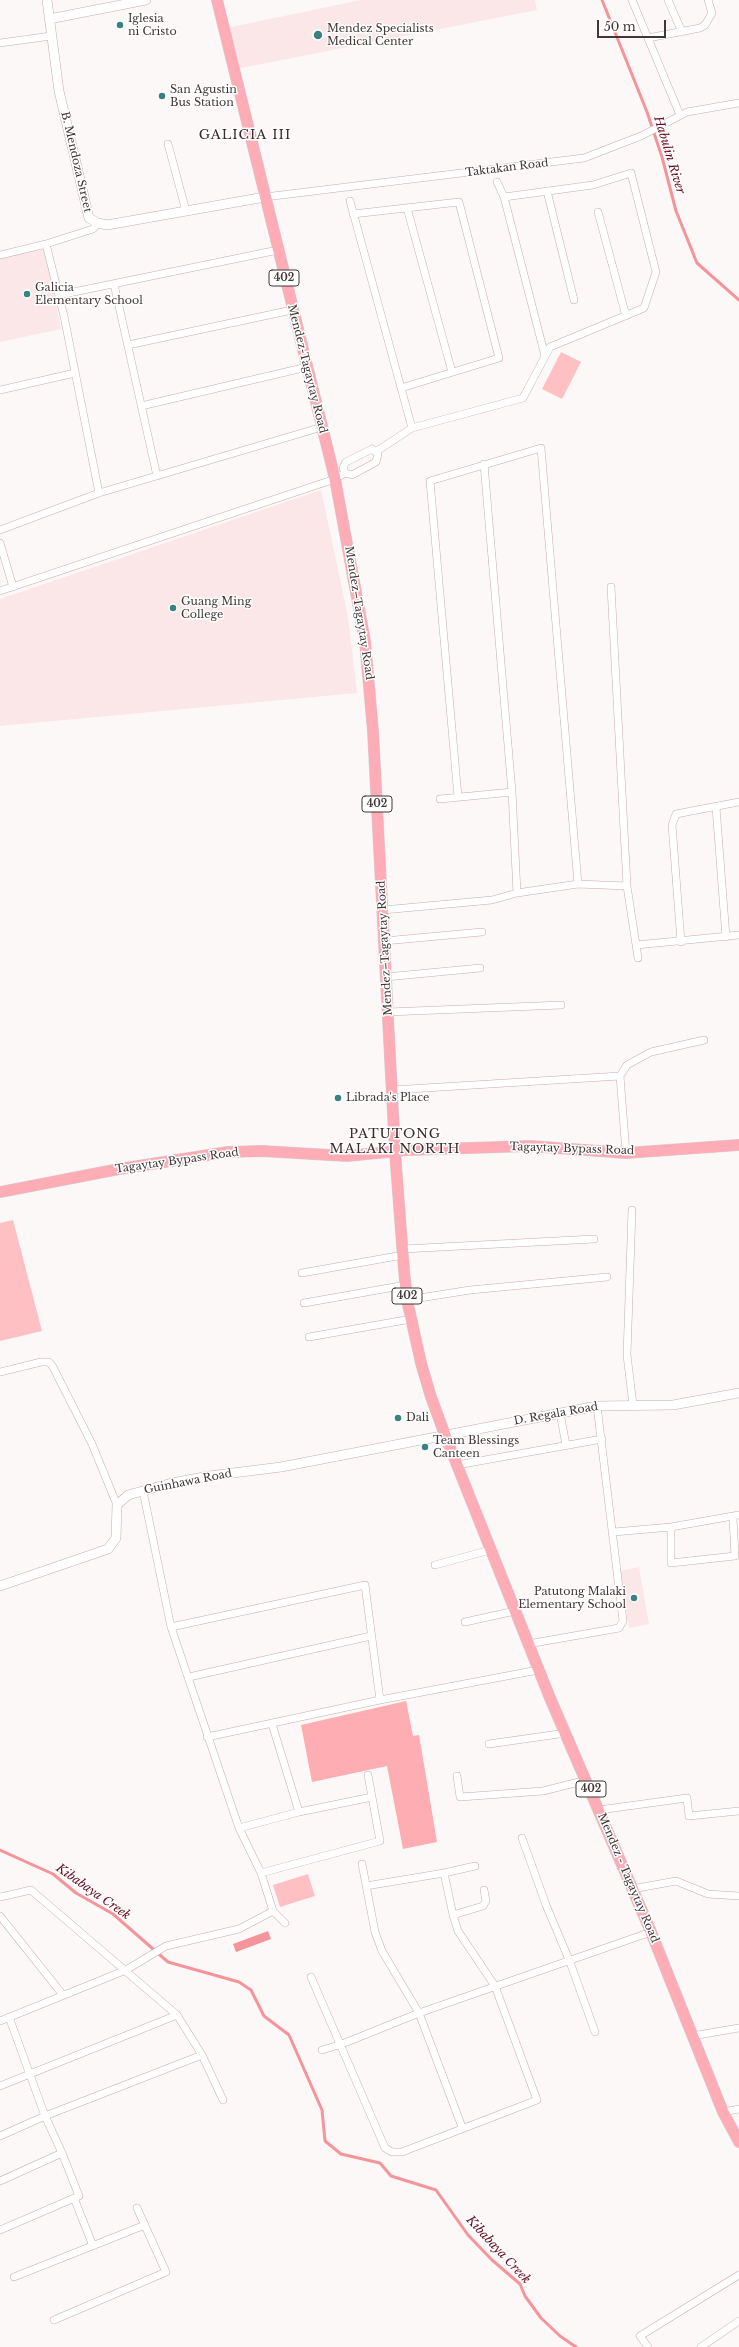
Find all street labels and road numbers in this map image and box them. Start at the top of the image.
street label: B. Mendoza Street [58,110,94,214]
street label: Taktakan Road [465,156,549,180]
road number: 402 [269,270,299,286]
street label: Mendez-Tagaytay Road [285,303,329,435]
street label: Mendez–Tagaytay Road [342,545,376,681]
road number: 402 [362,796,392,812]
street label: Mendez–Tagaytay Road [375,880,395,1016]
street label: Tagaytay Bypass Road [509,1140,635,1158]
street label: Tagaytay Bypass Road [114,1146,240,1176]
road number: 402 [392,1288,422,1304]
street label: D. Regala Road [513,1400,599,1428]
street label: Guinhawa Road [143,1467,233,1497]
road number: 402 [576,1781,606,1797]
street label: Mendez - Tagaytay Road [595,1811,661,1945]

